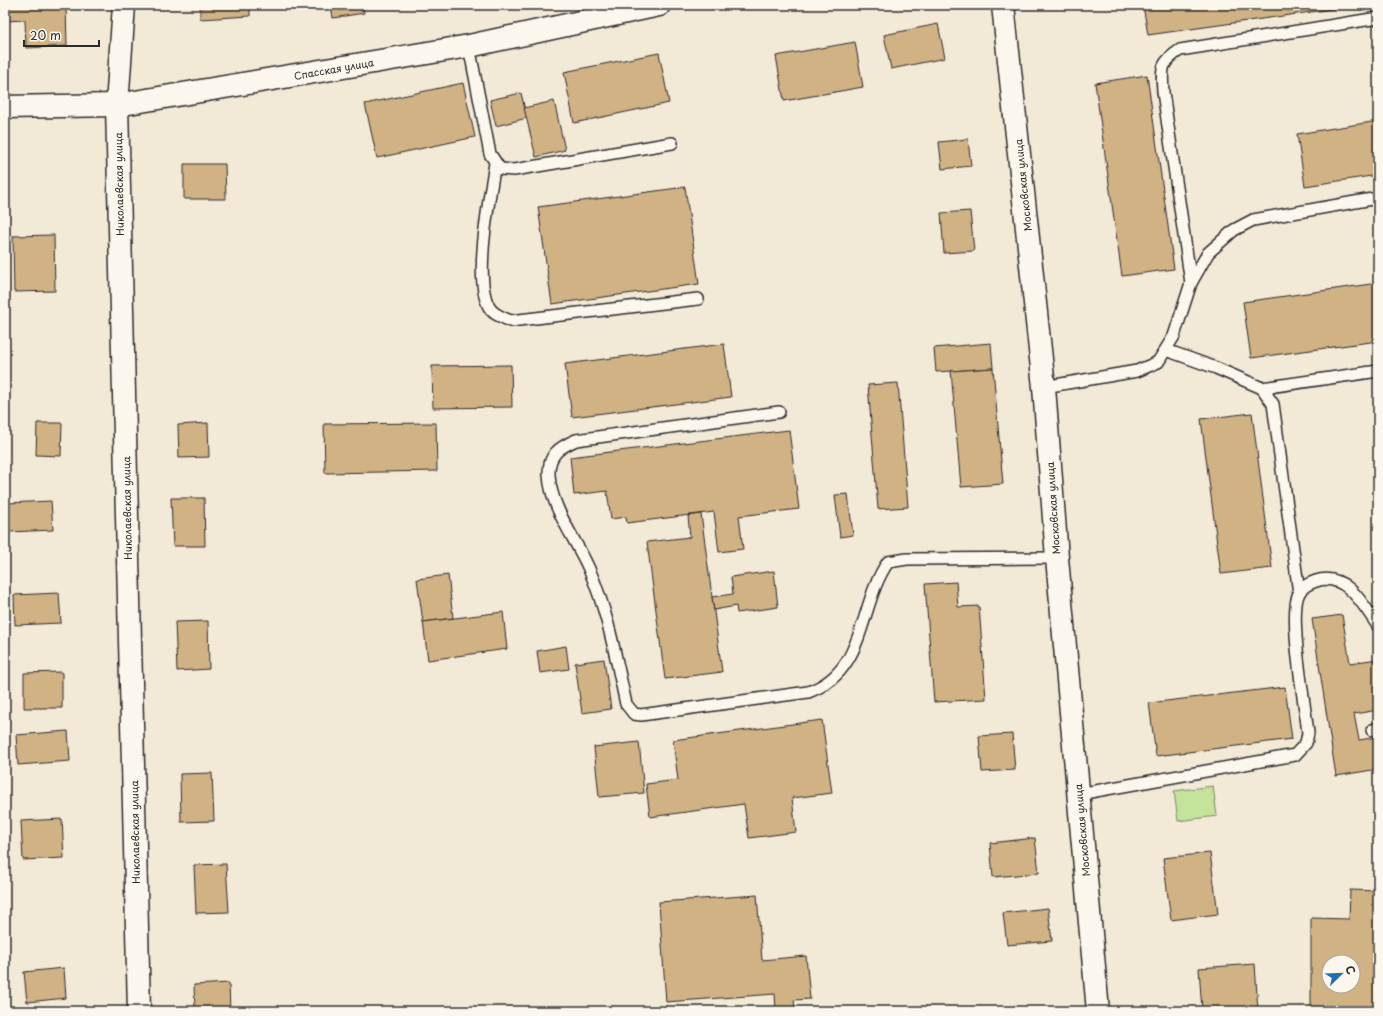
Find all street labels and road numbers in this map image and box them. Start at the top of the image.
street label: Спасская улица [293,54,376,83]
street label: Николаевская улица [110,131,127,236]
street label: Московская улица [1010,137,1035,232]
street label: Николаевская улица [118,455,135,560]
street label: Московская улица [1042,460,1063,555]
street label: Николаевская улица [126,779,143,884]
street label: Московская улица [1070,782,1093,877]

